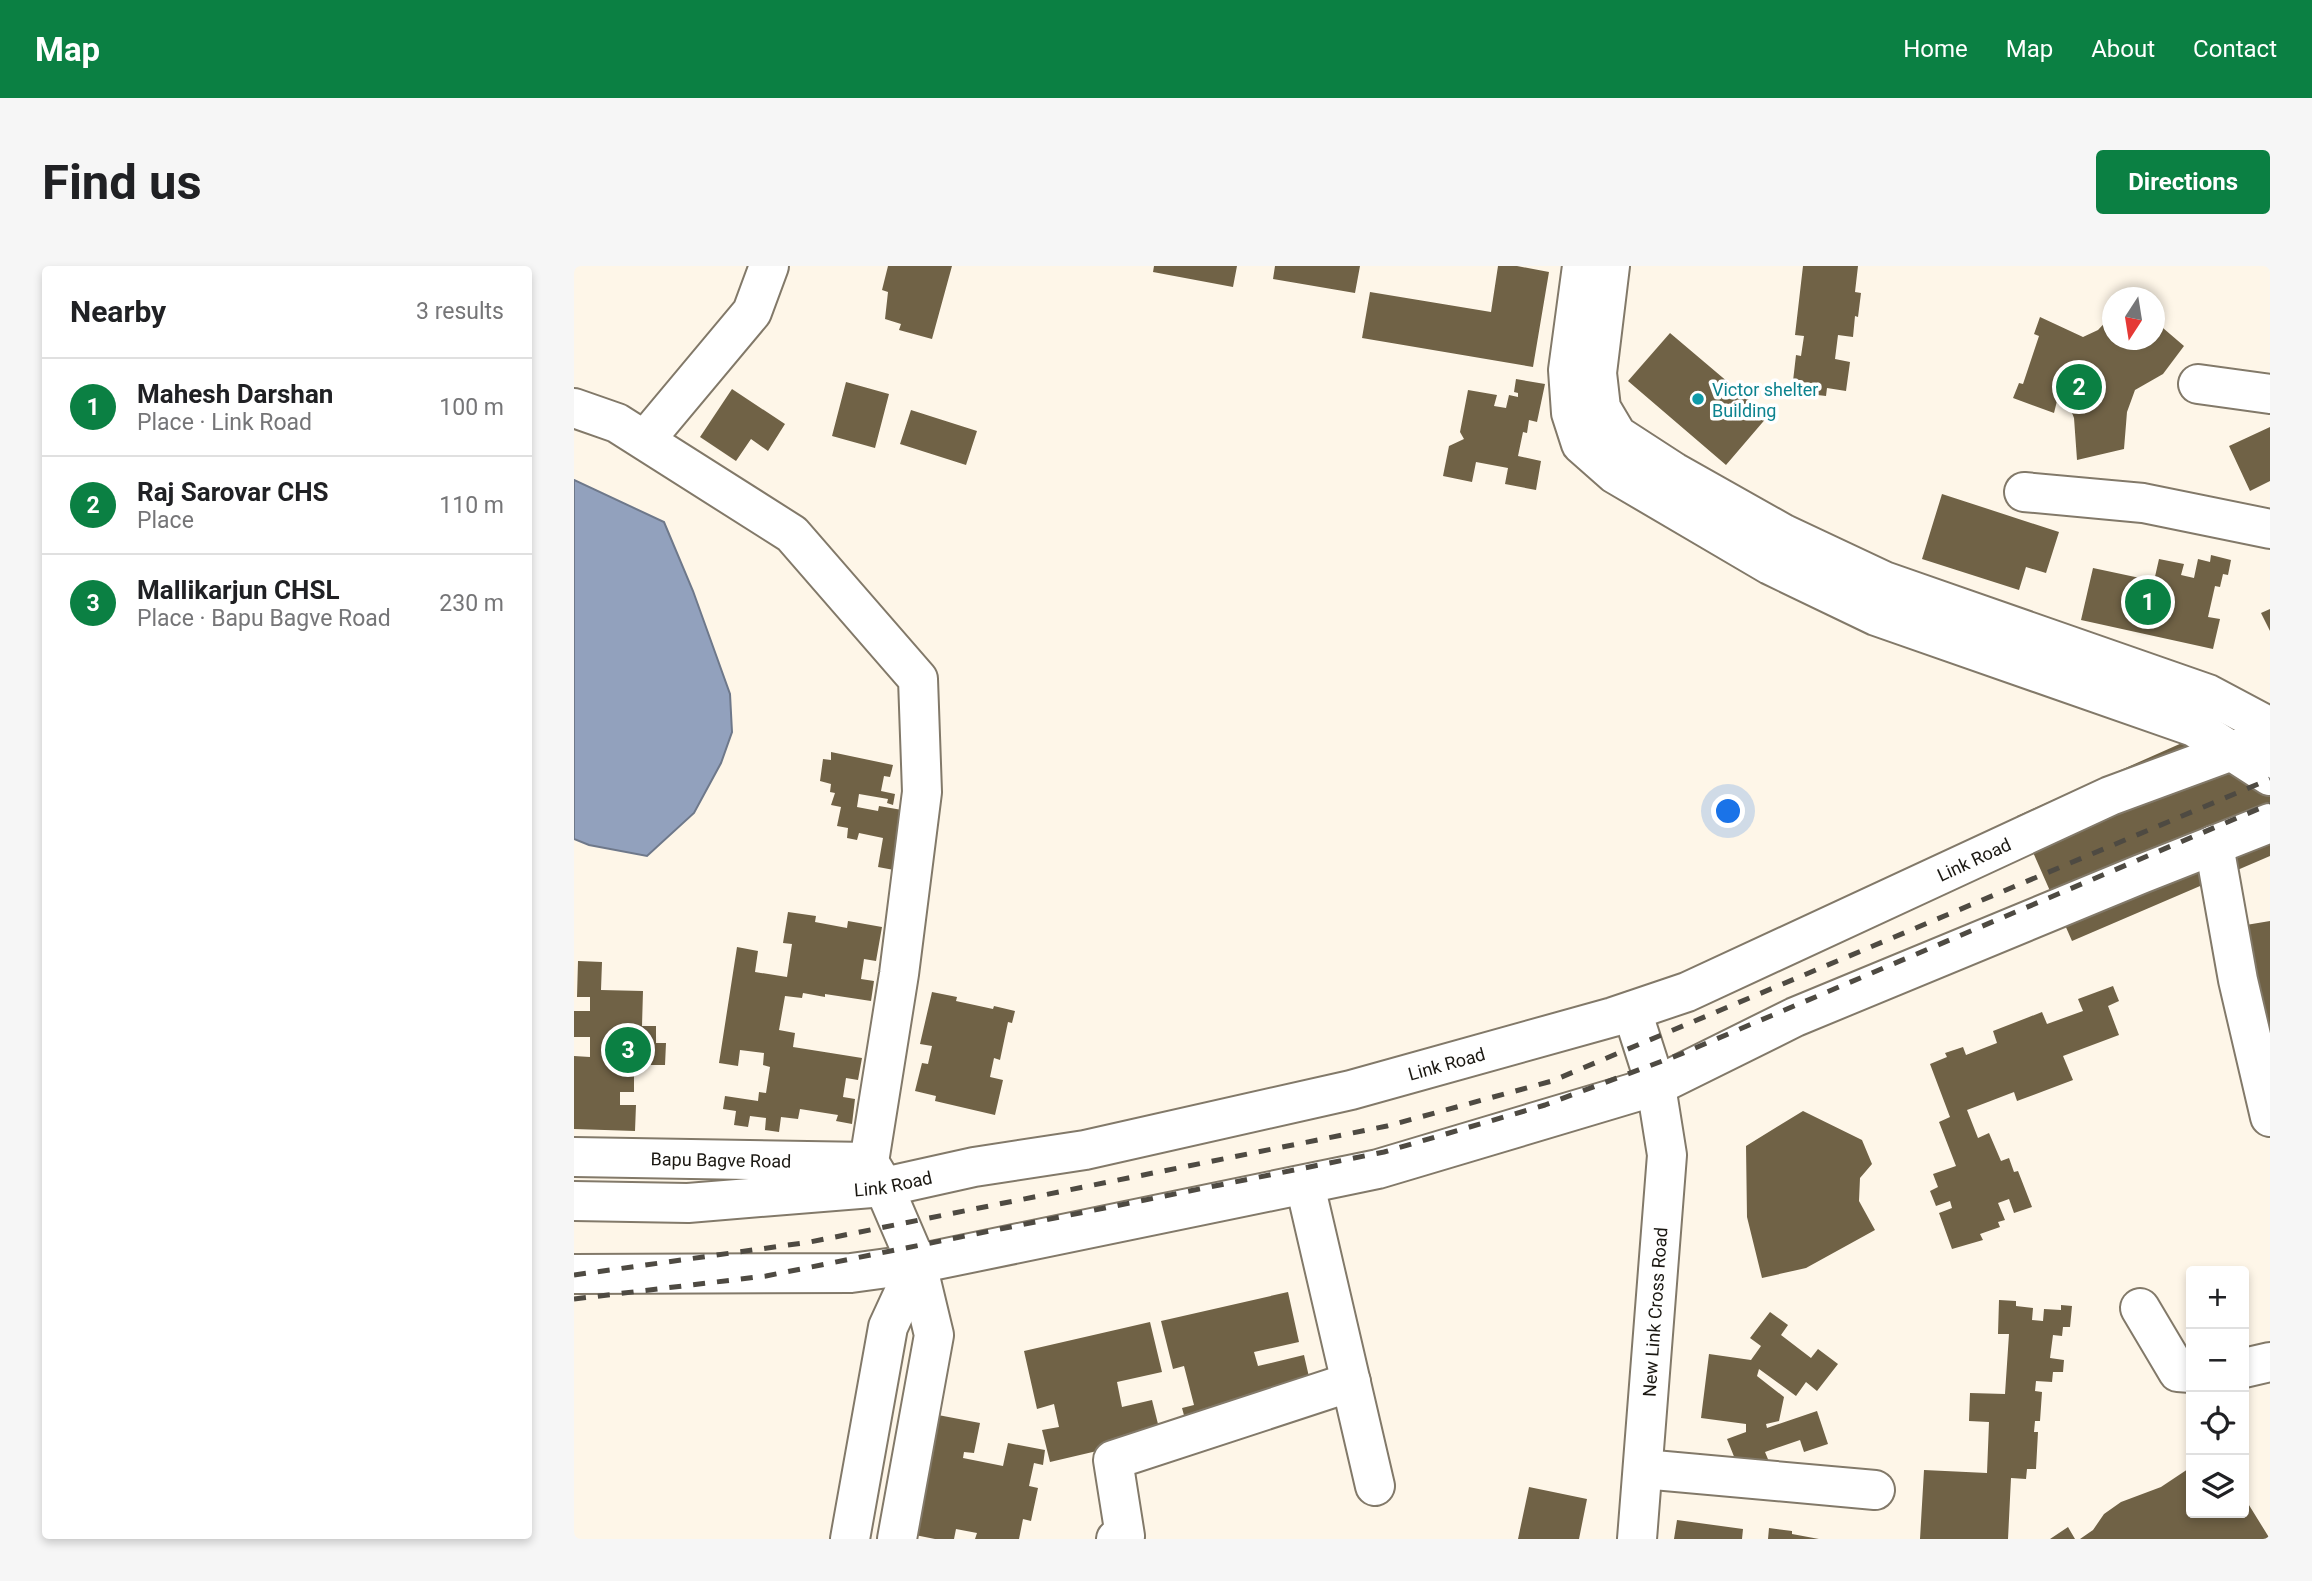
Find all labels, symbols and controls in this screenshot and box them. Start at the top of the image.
text: Map [35,30,100,69]
text: Home [1903,35,1968,63]
text: Map [2006,35,2053,63]
text: About [2091,35,2155,63]
text: Contact [2193,35,2277,63]
button: Directions [2096,150,2270,214]
text: Find us [42,154,202,211]
north arrow [2102,287,2165,350]
text: Nearby [70,294,166,329]
text: 3 results [416,298,504,325]
pin: 2 [2056,361,2102,413]
text: Mahesh Darshan [137,379,333,409]
place label: Victor shelter Building [1712,379,1818,421]
marker: Victor shelter Building [1690,391,1706,407]
text: 1 [86,394,100,421]
text: 100 m [439,394,504,421]
text: Place · Link Road [137,409,312,436]
text: Raj Sarovar CHS [137,477,329,507]
text: 2 [86,492,100,519]
text: 110 m [439,492,504,519]
text: Place [137,507,194,534]
text: Mallikarjun CHSL [137,575,339,605]
pin: 1 [2125,576,2171,628]
text: 3 [86,590,100,617]
text: 230 m [439,590,504,617]
text: Place · Bapu Bagve Road [137,605,391,632]
your location [1711,794,1745,828]
street label: Link Road [1934,833,2014,885]
pin: 3 [605,1024,651,1076]
street label: Link Road [1406,1043,1487,1084]
street label: Bapu Bagve Road [651,1148,791,1171]
street label: Link Road [853,1166,934,1200]
street label: New Link Cross Road [1639,1226,1671,1398]
map controls [2186,1266,2249,1518]
button: + [2186,1266,2249,1329]
button: − [2186,1329,2249,1392]
button: locate [2186,1392,2249,1455]
button: layers [2186,1455,2249,1518]

